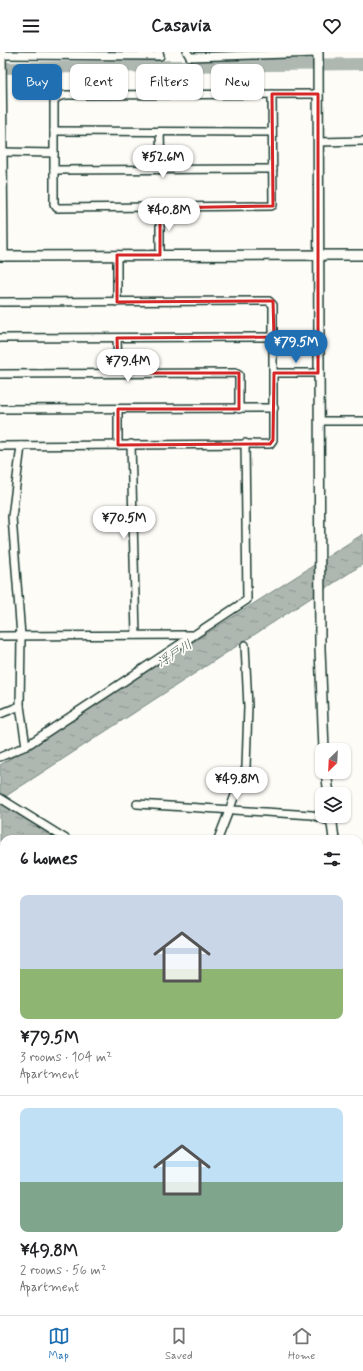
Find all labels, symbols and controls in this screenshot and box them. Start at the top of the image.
text: Casavia [151,14,212,38]
icon: menu [20,15,42,37]
icon: heart [321,15,343,37]
chip: Buy [12,64,62,100]
chip: Rent [70,64,128,100]
chip: Filters [136,64,203,100]
chip: New [211,64,264,100]
pin: ¥52.6M [130,145,196,179]
text: ¥52.6M [142,149,184,166]
pin: ¥40.8M [136,198,202,232]
text: ¥40.8M [147,202,191,219]
pin: ¥79.5M [263,330,329,364]
text: ¥79.5M [273,334,319,351]
pin: ¥79.4M [95,349,161,383]
text: ¥79.4M [106,353,150,370]
pin: ¥70.5M [91,506,157,540]
text: ¥70.5M [102,510,146,527]
water label: 浮戸川 [154,636,196,672]
north arrow [315,743,351,779]
map controls [315,743,351,823]
pin: ¥49.8M [204,767,270,801]
text: ¥49.8M [215,771,259,788]
button: layers [315,787,351,823]
text: 6 homes [20,848,78,870]
icon: filters [321,848,343,870]
icon: home [146,921,218,993]
text: ¥79.5M [20,1027,79,1049]
text: 3 rooms · 104 m² [20,1049,112,1066]
text: Apartment [20,1066,79,1083]
icon: home [146,1134,218,1206]
text: ¥49.8M [20,1240,78,1262]
text: 2 rooms · 56 m² [20,1262,107,1279]
text: Apartment [20,1279,79,1296]
tab: Map [48,1325,70,1363]
tab: Saved [165,1325,193,1363]
tab: Home [288,1325,315,1363]

